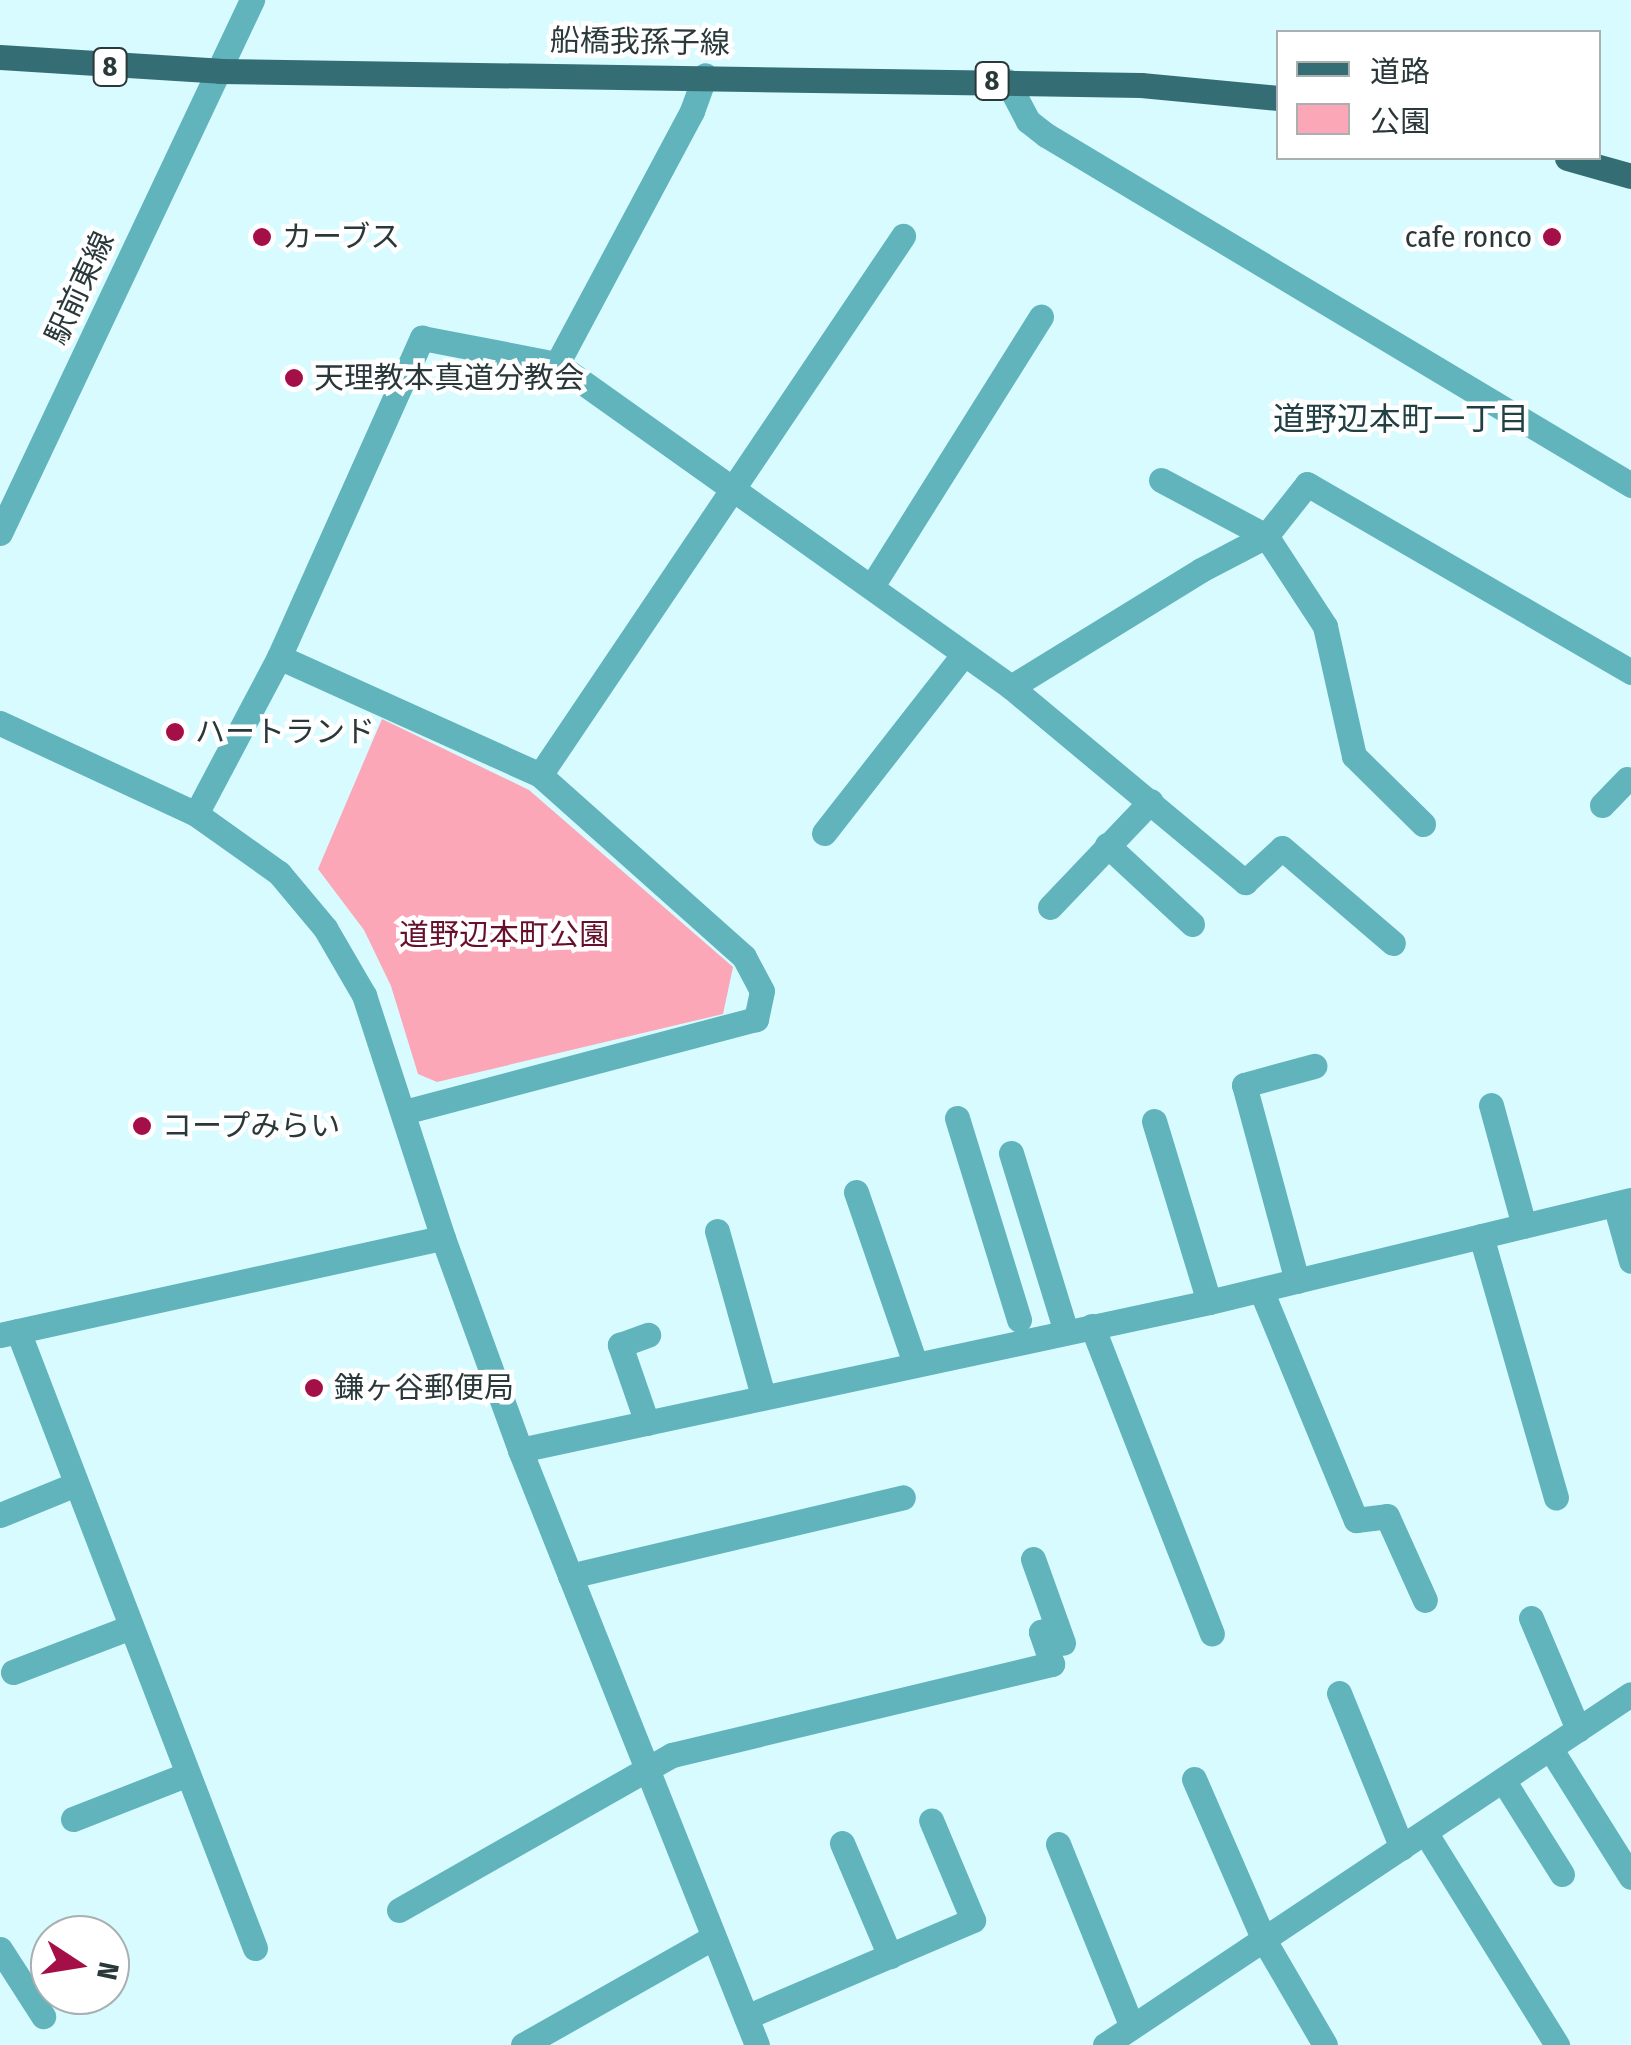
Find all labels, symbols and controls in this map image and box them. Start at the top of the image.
street label: 船橋我孫子線 [550,22,730,62]
legend [1276,30,1601,160]
road number: 8 [92,44,128,90]
text: 道路 [1370,54,1430,90]
road number: 8 [974,58,1010,104]
text: 公園 [1370,104,1430,140]
place label: カーブス [282,219,402,255]
place label: cafe ronco [1405,219,1532,255]
street label: 駅前東線 [38,226,122,350]
marker: カーブス [251,226,273,248]
marker: cafe ronco [1541,226,1563,248]
place label: 天理教本真道分教会 [314,360,584,396]
marker: 天理教本真道分教会 [283,367,305,389]
district label: 道野辺本町一丁目 [1273,400,1529,438]
place label: ハートランド [195,714,375,750]
marker: ハートランド [164,721,186,743]
park label: 道野辺本町公園 [399,917,609,953]
place label: コープみらい [162,1108,342,1144]
marker: コープみらい [131,1115,153,1137]
place label: 鎌ヶ谷郵便局 [334,1370,514,1406]
marker: 鎌ヶ谷郵便局 [303,1377,325,1399]
north arrow [30,1915,130,2015]
text: N [90,1959,126,1983]

